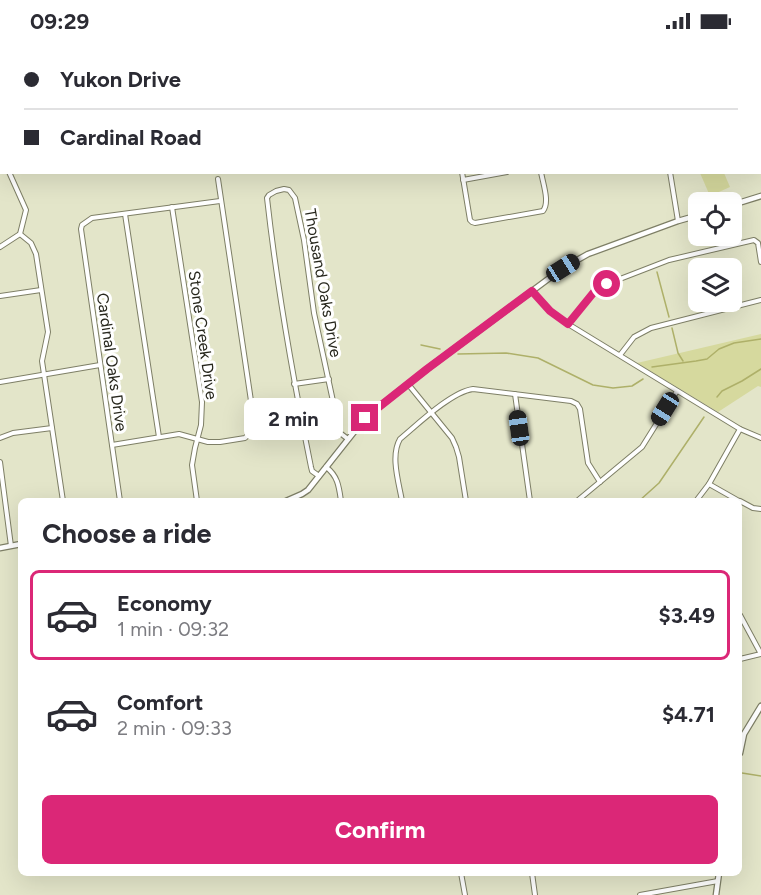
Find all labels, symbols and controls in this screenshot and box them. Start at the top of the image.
text: 09:29 [30,8,89,35]
text: Yukon Drive [60,66,181,93]
text: Cardinal Road [60,124,202,151]
map controls [688,192,742,312]
button: locate [688,192,742,246]
street label: Thousand Oaks Drive [301,207,345,359]
car [543,251,583,285]
button: layers [688,258,742,312]
street label: Stone Creek Drive [185,269,221,401]
route start [593,270,620,297]
street label: Cardinal Oaks Drive [93,292,131,433]
car [648,389,682,429]
callout: 2 min [245,397,344,439]
route end [351,404,378,431]
text: 2 min [268,407,319,431]
car [508,409,530,447]
text: Choose a ride [42,517,211,550]
icon: car [45,588,99,642]
text: Economy [117,590,212,617]
text: $3.49 [658,602,715,629]
text: 1 min · 09:32 [117,617,229,641]
icon: car [45,687,99,741]
text: Comfort [117,689,203,716]
text: $4.71 [662,701,715,728]
text: 2 min · 09:33 [117,716,232,740]
button: Confirm [42,795,718,864]

